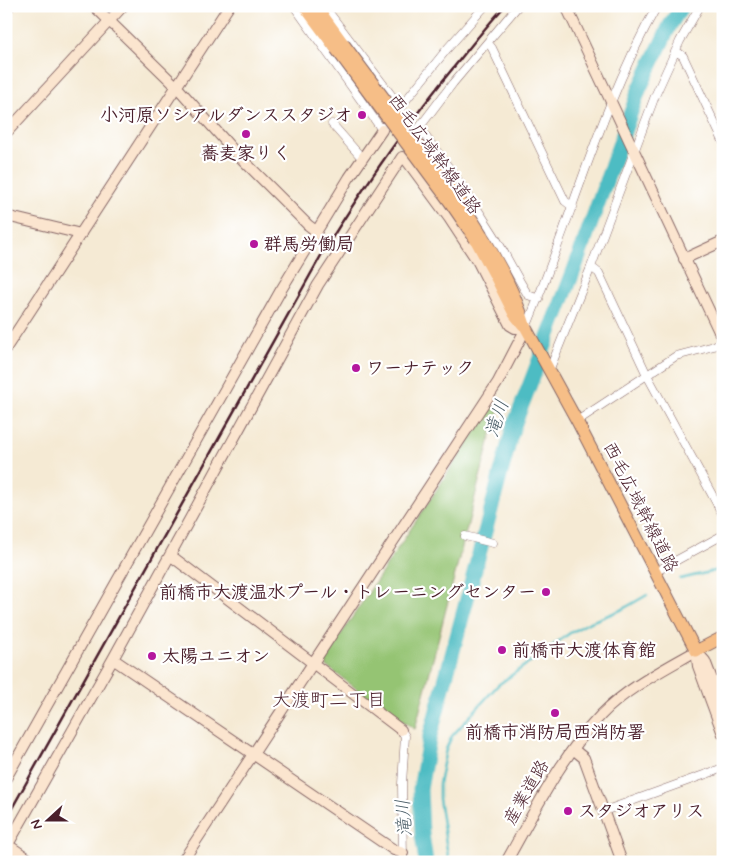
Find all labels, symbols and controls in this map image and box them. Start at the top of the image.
street label: 西毛広域幹線道路 [382,89,486,220]
place label: 小河原ソシアルダンススタジオ [100,104,352,128]
marker: 小河原ソシアルダンススタジオ [356,109,368,121]
marker: 蕎麦家りく [240,128,252,140]
place label: 蕎麦家りく [201,142,291,166]
place label: 群馬労働局 [264,233,354,257]
marker: 群馬労働局 [248,238,260,250]
place label: ワーナテック [366,357,474,381]
marker: ワーナテック [350,362,362,374]
water label: 滝川 [480,397,515,440]
street label: 西毛広域幹線道路 [597,438,683,577]
place label: 前橋市大渡温水プール・トレーニングセンター [159,581,536,605]
marker: 前橋市大渡温水プール・トレーニングセンター [540,586,552,598]
place label: 前橋市大渡体育館 [512,639,656,663]
marker: 前橋市大渡体育館 [496,644,508,656]
place label: 太陽ユニオン [162,645,270,669]
marker: 太陽ユニオン [146,650,158,662]
district label: 大渡町二丁目 [272,688,386,713]
marker: 前橋市消防局西消防署 [549,707,561,719]
place label: 前橋市消防局西消防署 [465,721,645,745]
street label: 産業道路 [498,755,555,830]
north arrow [22,796,72,846]
water label: 滝川 [391,798,418,838]
place label: スタジオアリス [578,800,704,824]
marker: スタジオアリス [562,805,574,817]
text: N [27,817,47,832]

